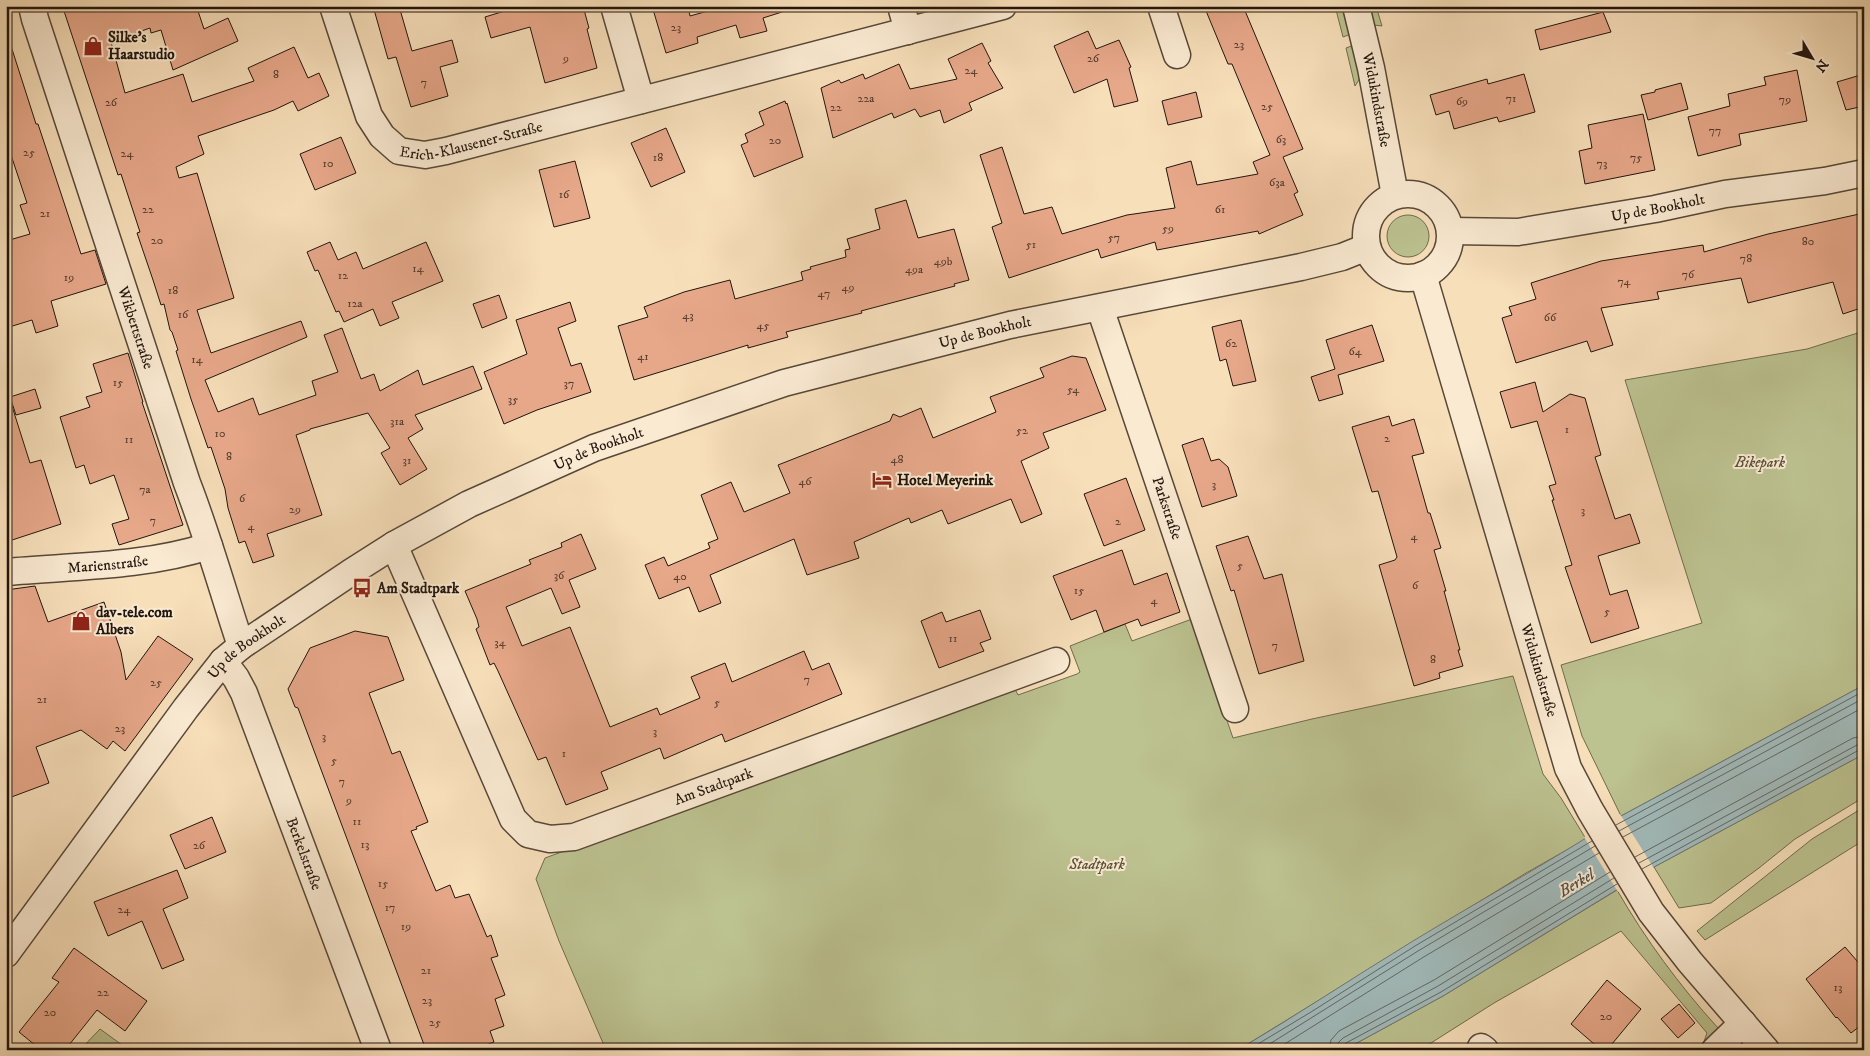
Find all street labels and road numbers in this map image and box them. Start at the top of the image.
street label: Widukindstraße [1357,50,1395,149]
street label: Erich-Klausener-Straße [398,117,544,165]
street label: Up de Bookholt [1610,190,1707,226]
street label: Wikbertstraße [113,283,158,371]
street label: Up de Bookholt [937,312,1033,353]
street label: Up de Bookholt [551,423,646,475]
street label: Parkstraße [1147,474,1186,542]
street label: Marienstraße [67,551,149,578]
street label: Up de Bookholt [204,610,289,683]
street label: Widukindstraße [1516,621,1561,719]
street label: Am Stadtpark [672,763,756,810]
street label: Berkelstraße [282,815,326,893]

